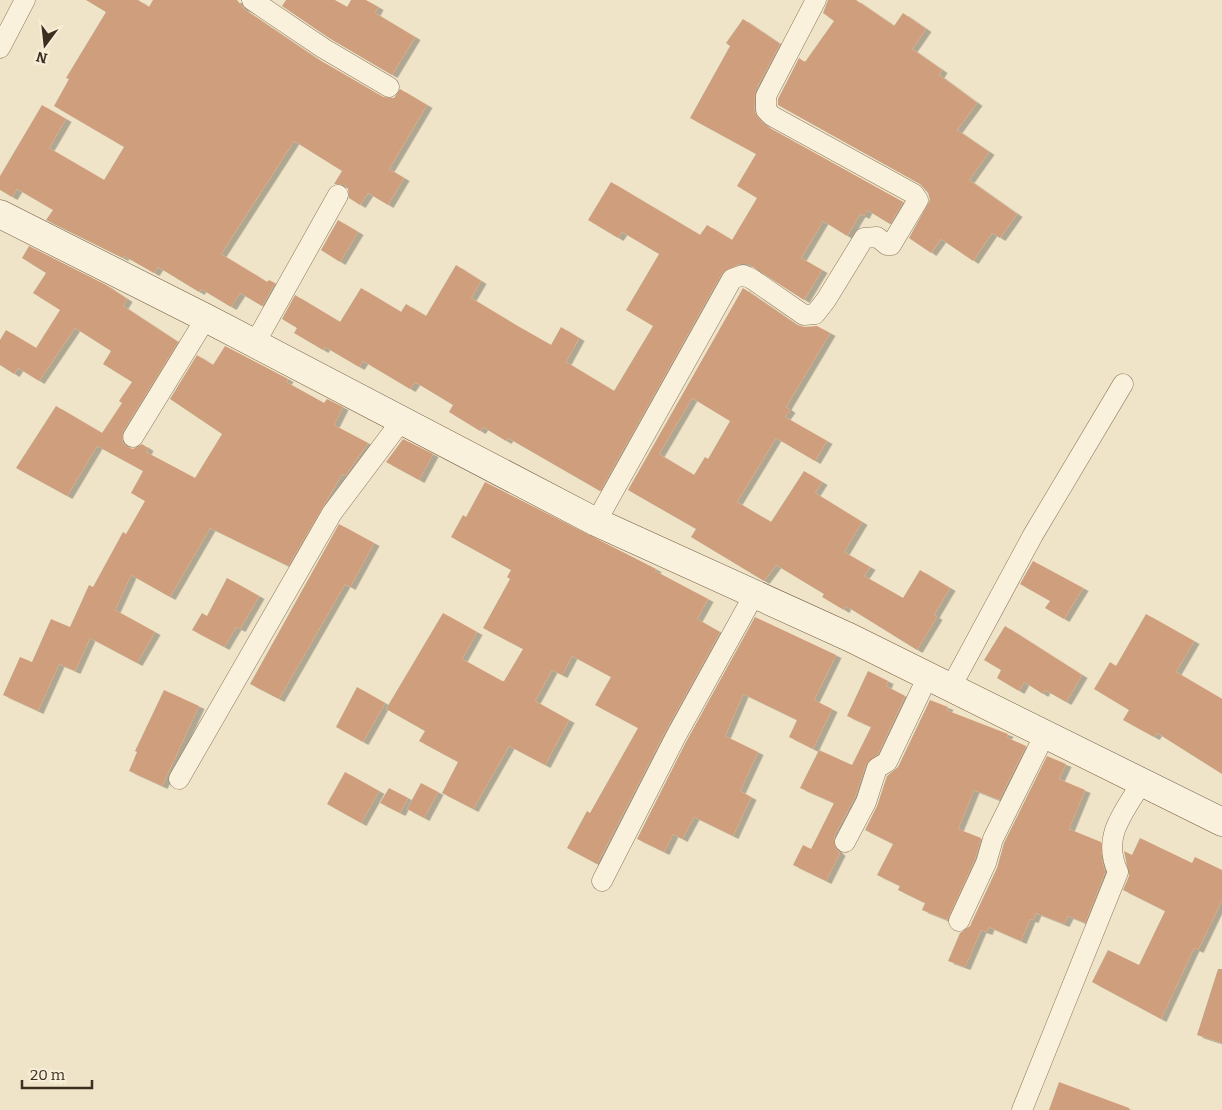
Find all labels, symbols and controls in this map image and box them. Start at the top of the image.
north arrow [20,20,70,70]
text: N [34,47,49,67]
scale bar [22,1058,92,1090]
text: 20 m [30,1066,66,1084]

